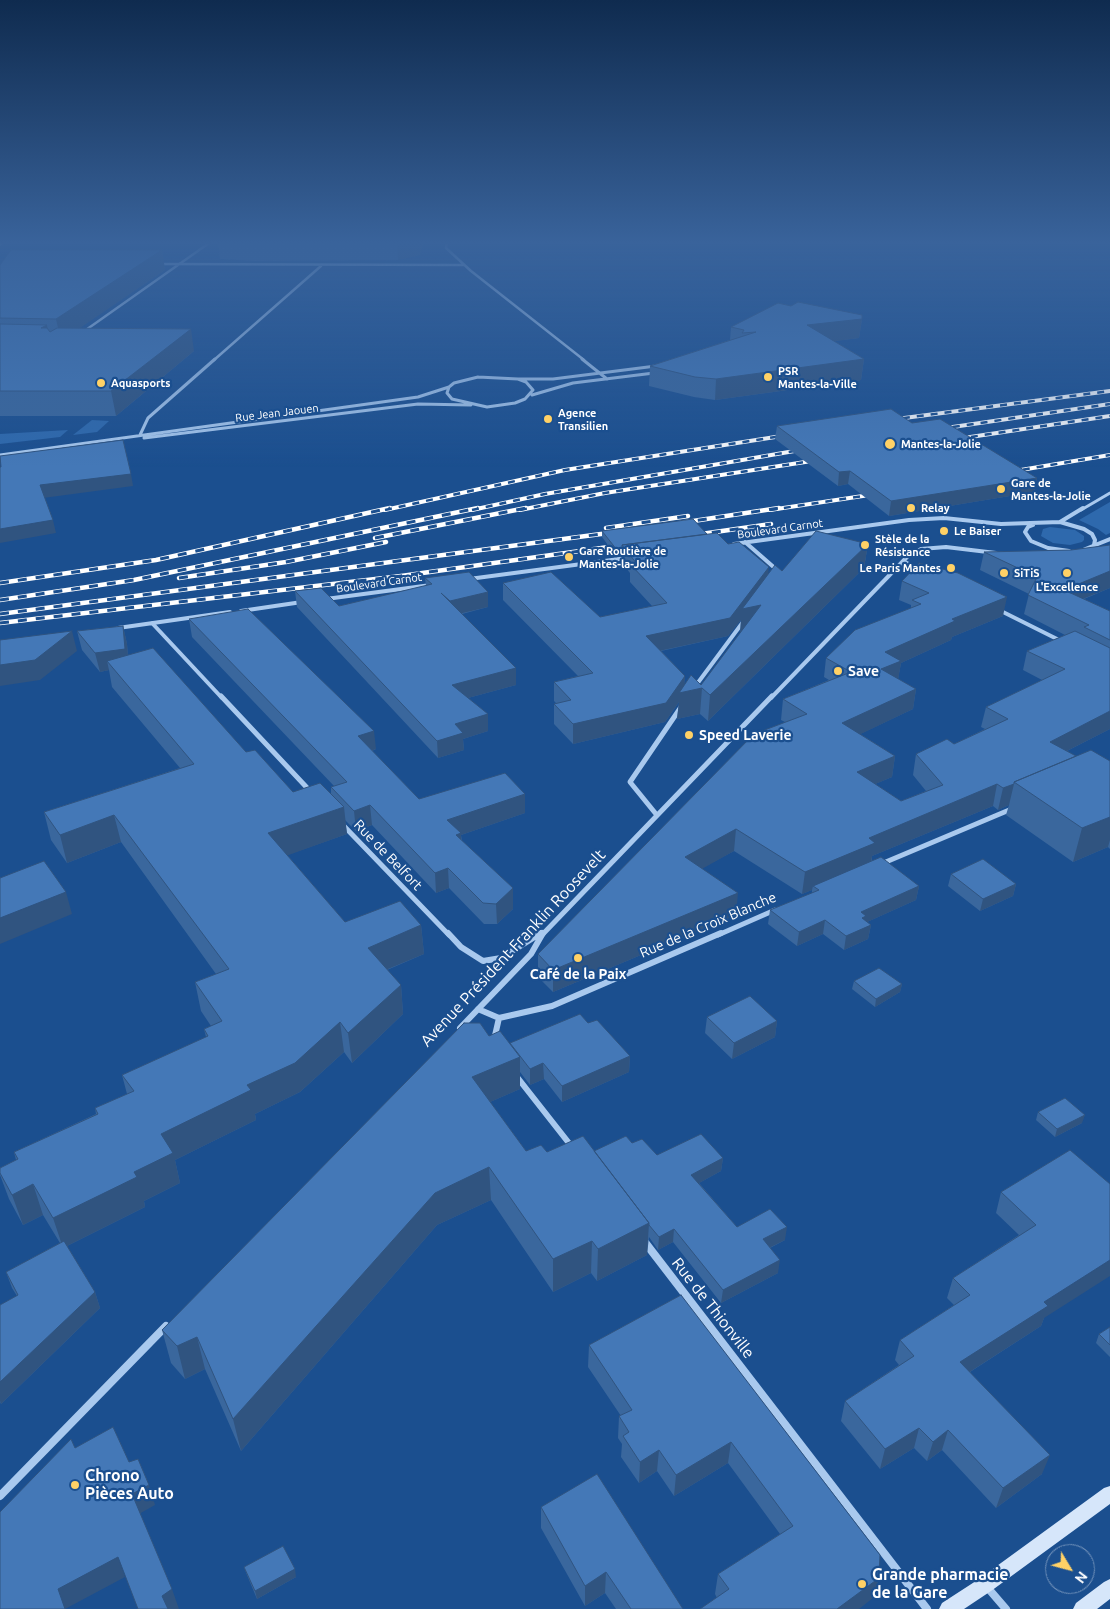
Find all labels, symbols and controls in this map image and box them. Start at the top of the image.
place label: PSR Mantes-la-Ville [778,364,857,390]
marker: PSR Mantes-la-Ville [762,371,774,383]
place label: Aquasports [111,376,170,390]
marker: Aquasports [95,377,107,389]
street label: Rue Jean Jaouen [235,401,319,425]
place label: Agence Transilien [558,406,608,432]
marker: Agence Transilien [542,413,554,425]
marker: Mantes-la-Jolie [883,437,897,451]
place label: Mantes-la-Jolie [901,437,981,451]
place label: Gare de Mantes-la-Jolie [1011,476,1091,502]
marker: Gare de Mantes-la-Jolie [995,483,1007,495]
place label: Relay [921,501,950,515]
marker: Relay [905,502,917,514]
street label: Boulevard Carnot [736,516,824,542]
place label: Le Baiser [954,524,1001,538]
marker: Le Baiser [938,525,950,537]
place label: Stèle de la Résistance [875,532,930,558]
marker: Stèle de la Résistance [859,539,871,551]
place label: Gare Routière de Mantes-la-Jolie [579,544,666,570]
marker: Gare Routière de Mantes-la-Jolie [563,551,575,563]
place label: Le Paris Mantes [860,561,941,575]
marker: Le Paris Mantes [945,562,957,574]
place label: SiTiS [1014,566,1040,580]
marker: SiTiS [998,567,1010,579]
marker: L'Excellence [1061,567,1073,579]
street label: Boulevard Carnot [335,570,423,596]
place label: L'Excellence [1036,580,1098,594]
place label: Save [848,663,879,679]
marker: Save [832,665,844,677]
place label: Speed Laverie [699,727,792,743]
marker: Speed Laverie [683,729,695,741]
street label: Rue de Belfort [350,816,426,894]
street label: Avenue Président Franklin Roosevelt [417,846,609,1050]
street label: Rue de la Croix Blanche [637,889,779,961]
marker: Café de la Paix [572,952,584,964]
place label: Café de la Paix [530,966,626,982]
street label: Rue de Thionville [668,1254,758,1362]
place label: Chrono Pièces Auto [85,1466,174,1504]
marker: Chrono Pièces Auto [69,1479,81,1491]
north arrow [1045,1544,1095,1594]
place label: Grande pharmacie de la Gare [872,1565,1008,1603]
text: N [1072,1568,1091,1586]
marker: Grande pharmacie de la Gare [856,1578,868,1590]

